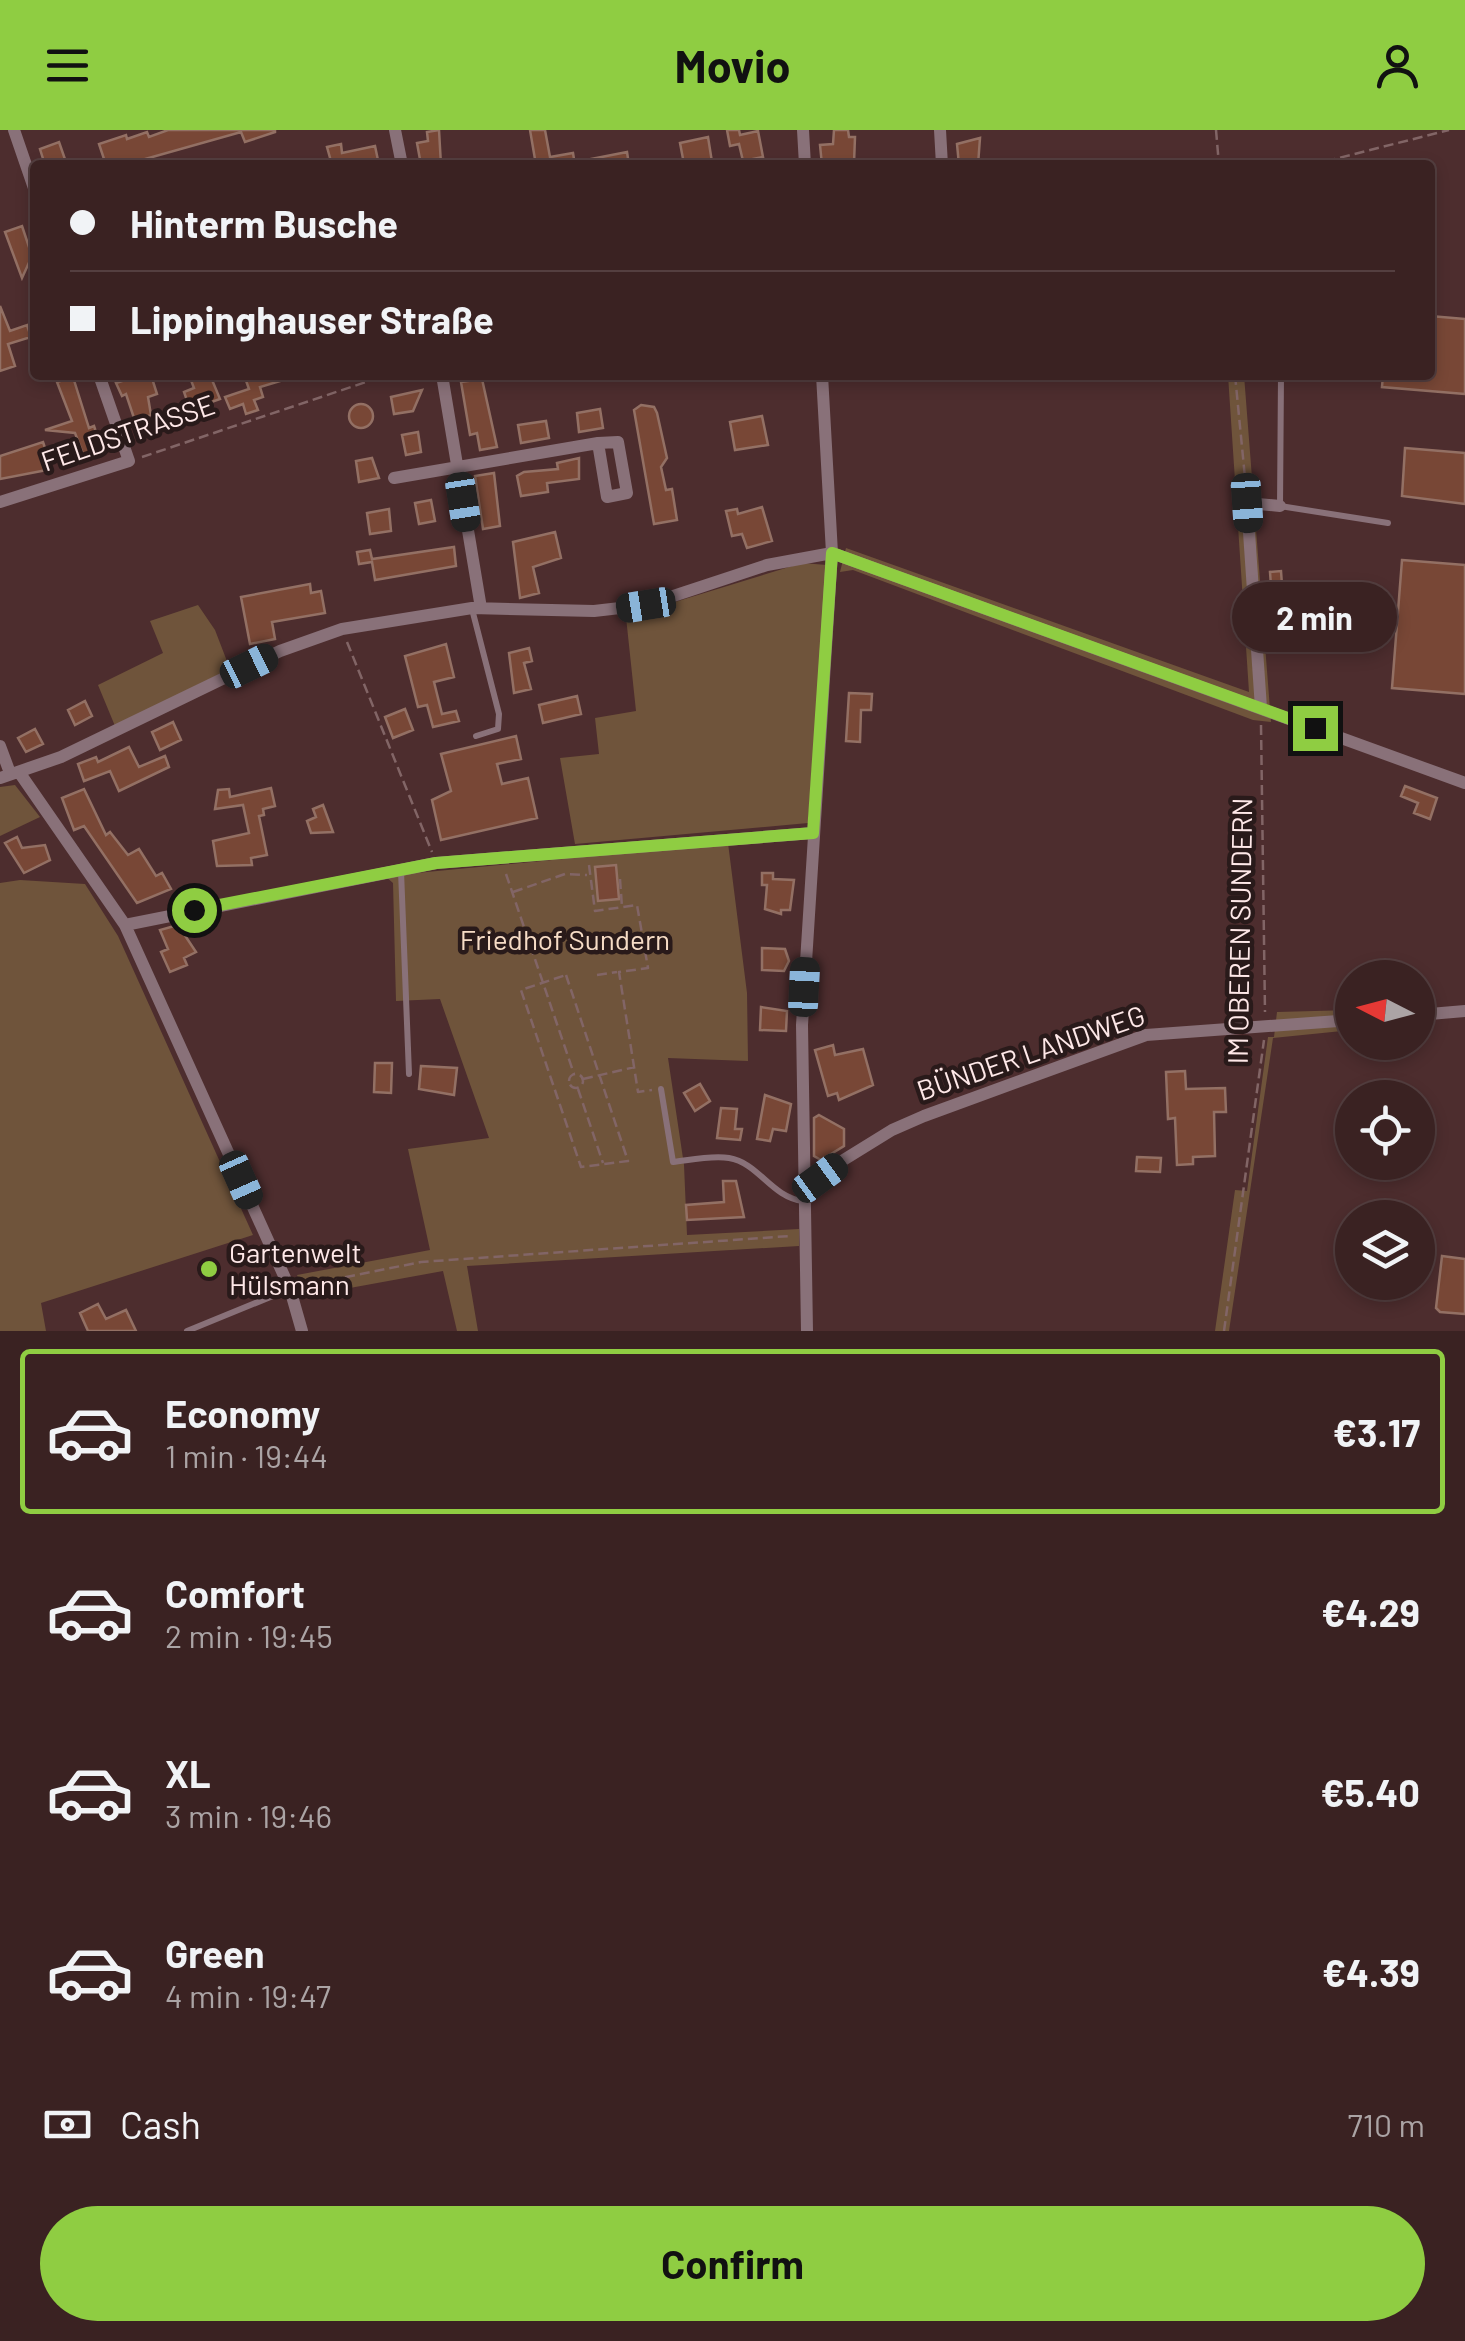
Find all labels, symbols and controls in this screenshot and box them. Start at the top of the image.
icon: menu [40,38,95,93]
text: Movio [675,38,790,92]
icon: person [1370,38,1425,93]
text: Hinterm Busche [130,200,398,246]
text: Lippinghauser Straße [130,296,494,342]
street label: FELDSTRASSE [36,386,219,478]
car [443,470,483,534]
car [1230,472,1264,534]
callout: 2 min [1232,583,1398,653]
car [614,585,678,625]
text: 2 min [1276,598,1353,636]
car [215,639,283,693]
route end [1293,706,1338,751]
street label: IM OBEREN SUNDERN [1220,797,1258,1065]
route start [172,888,217,933]
park label: Friedhof Sundern [460,922,670,956]
car [787,956,821,1018]
north arrow [1335,960,1435,1060]
map controls [1335,960,1435,1300]
street label: BÜNDER LANDWEG [912,997,1149,1107]
button: locate [1335,1080,1435,1180]
car [215,1146,267,1214]
car [787,1148,853,1208]
button: layers [1335,1200,1435,1300]
place label: Gartenwelt Hülsmann [229,1235,362,1301]
marker: Gartenwelt Hülsmann [198,1258,220,1280]
icon: car [45,1387,135,1477]
text: Economy [165,1390,320,1436]
text: €3.17 [1333,1409,1420,1455]
text: 1 min · 19:44 [165,1436,328,1474]
icon: car [45,1567,135,1657]
text: Comfort [165,1570,305,1616]
text: €4.29 [1321,1589,1420,1635]
text: 2 min · 19:45 [165,1616,333,1654]
icon: car [45,1747,135,1837]
text: XL [165,1750,211,1796]
text: €5.40 [1321,1769,1420,1815]
text: 3 min · 19:46 [165,1796,332,1834]
icon: car [45,1927,135,2017]
text: Green [165,1930,265,1976]
text: €4.39 [1322,1949,1420,1995]
text: 4 min · 19:47 [165,1976,331,2014]
icon: cash [40,2097,95,2152]
text: Cash [120,2101,201,2147]
text: 710 m [1348,2105,1425,2143]
button: Confirm [40,2206,1425,2321]

